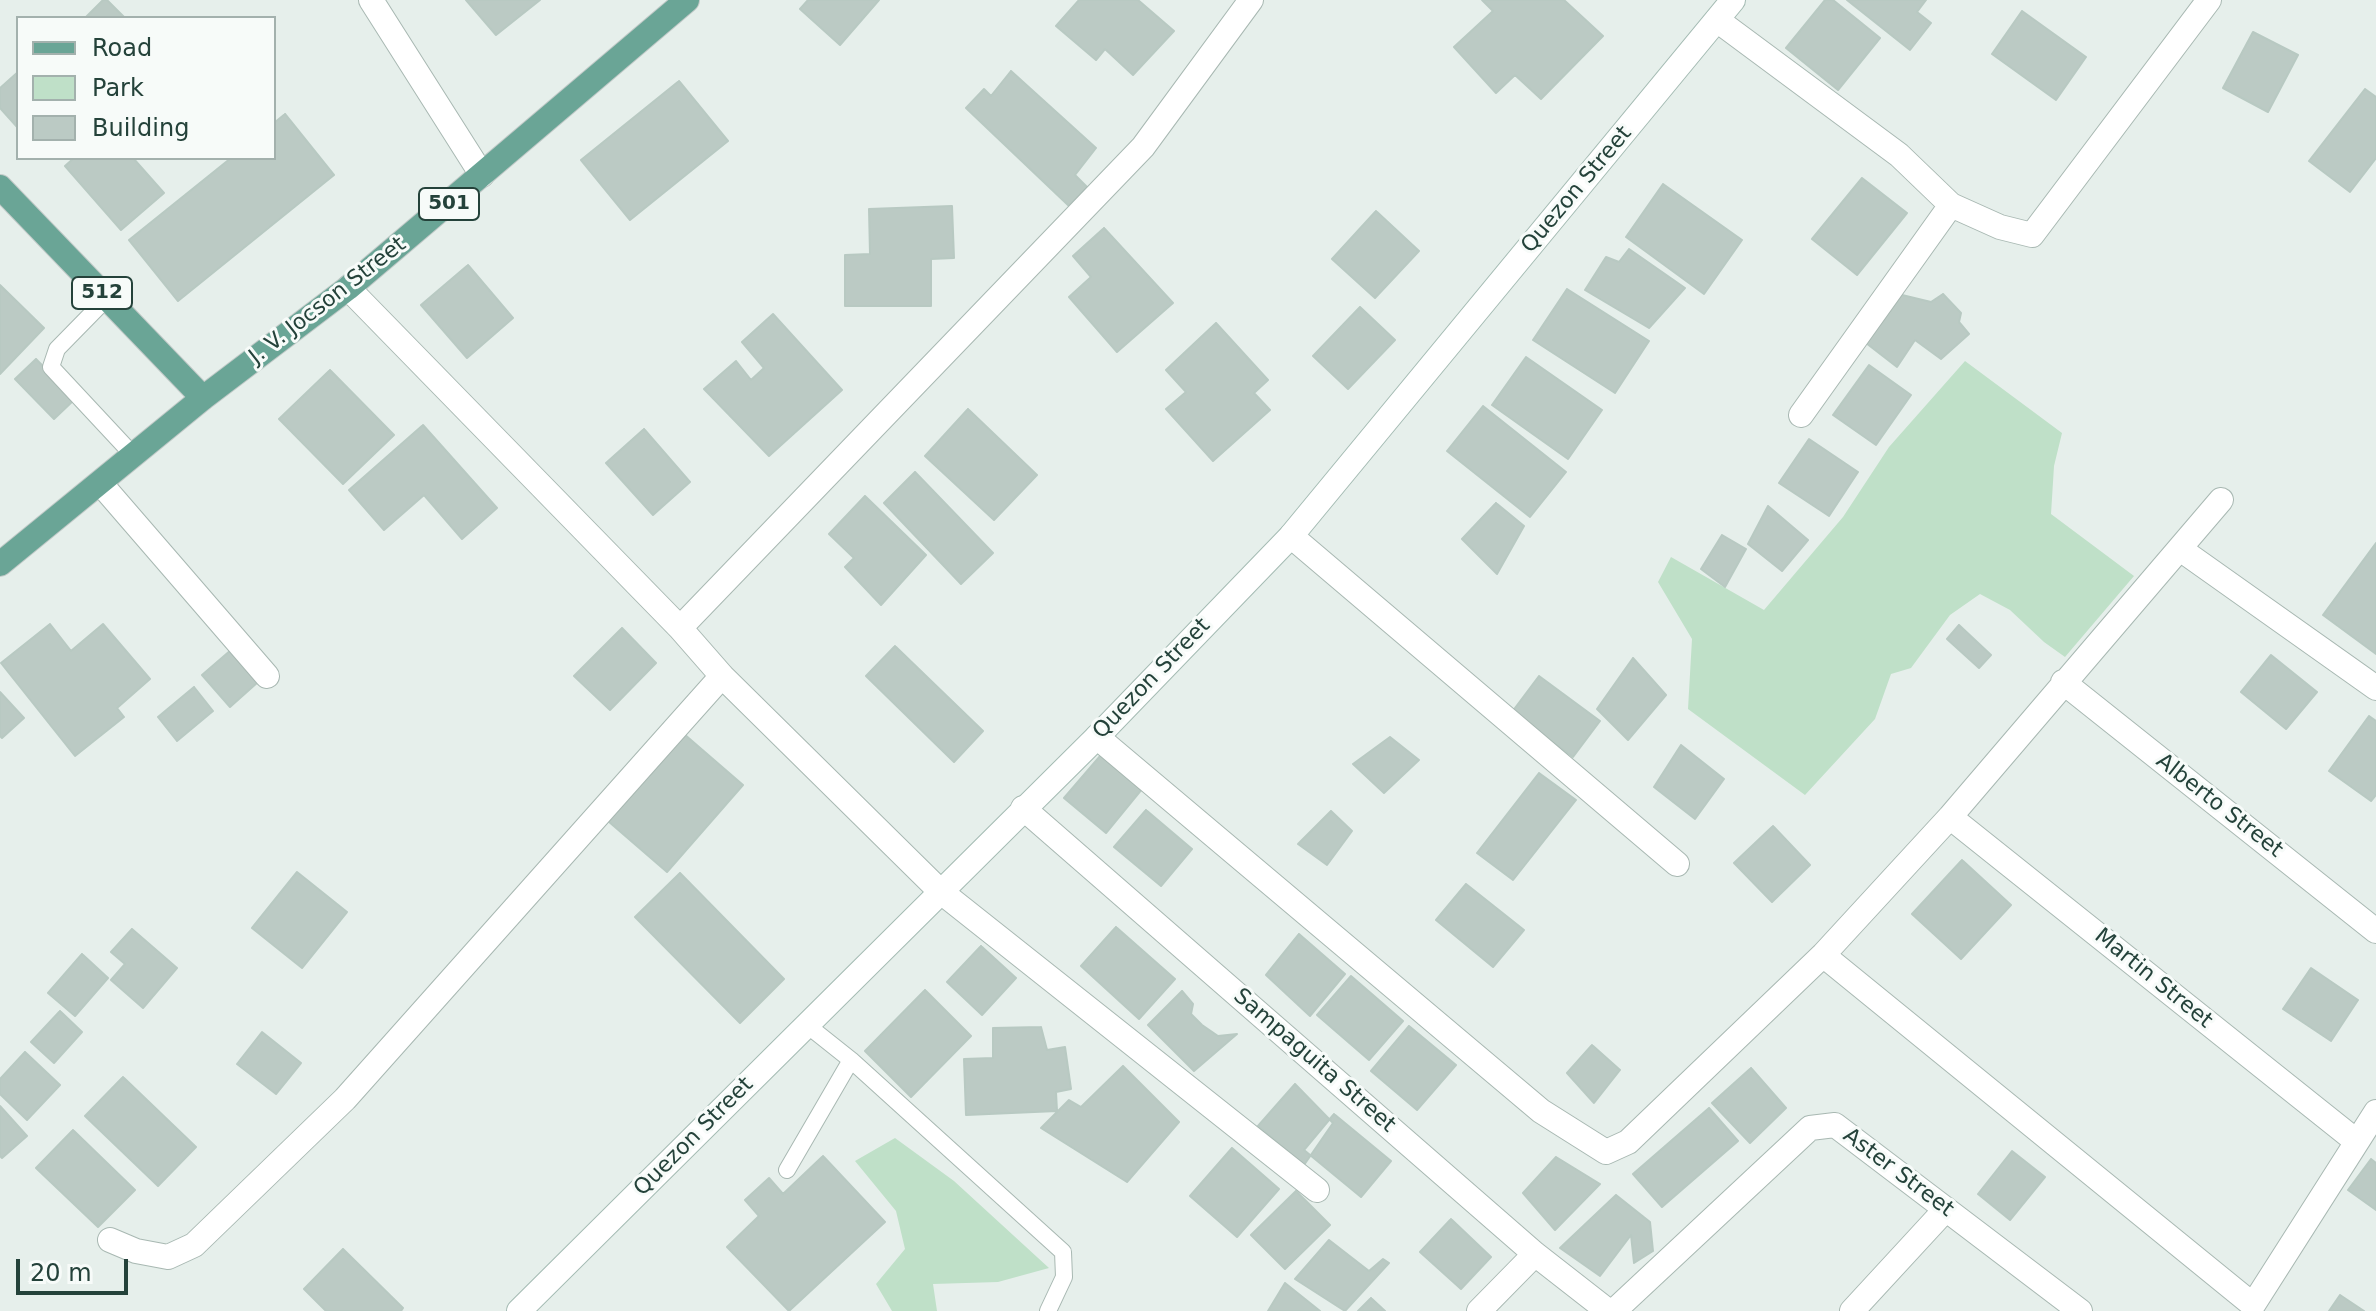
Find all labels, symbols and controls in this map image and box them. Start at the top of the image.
legend [16,16,276,160]
text: Road [92,34,152,62]
text: Park [92,74,144,102]
text: Building [92,114,189,142]
street label: Quezon Street [1516,121,1638,259]
road number: 501 [419,188,479,220]
street label: J. V. Jocson Street [244,232,412,370]
road number: 512 [72,277,132,309]
street label: Quezon Street [1088,613,1216,745]
street label: Alberto Street [2150,748,2288,864]
street label: Martin Street [2089,923,2217,1035]
street label: Sampaguita Street [1227,983,1401,1139]
street label: Quezon Street [629,1072,759,1202]
street label: Aster Street [1838,1123,1958,1223]
scale bar [20,1243,132,1293]
text: 20 m [30,1259,92,1287]

